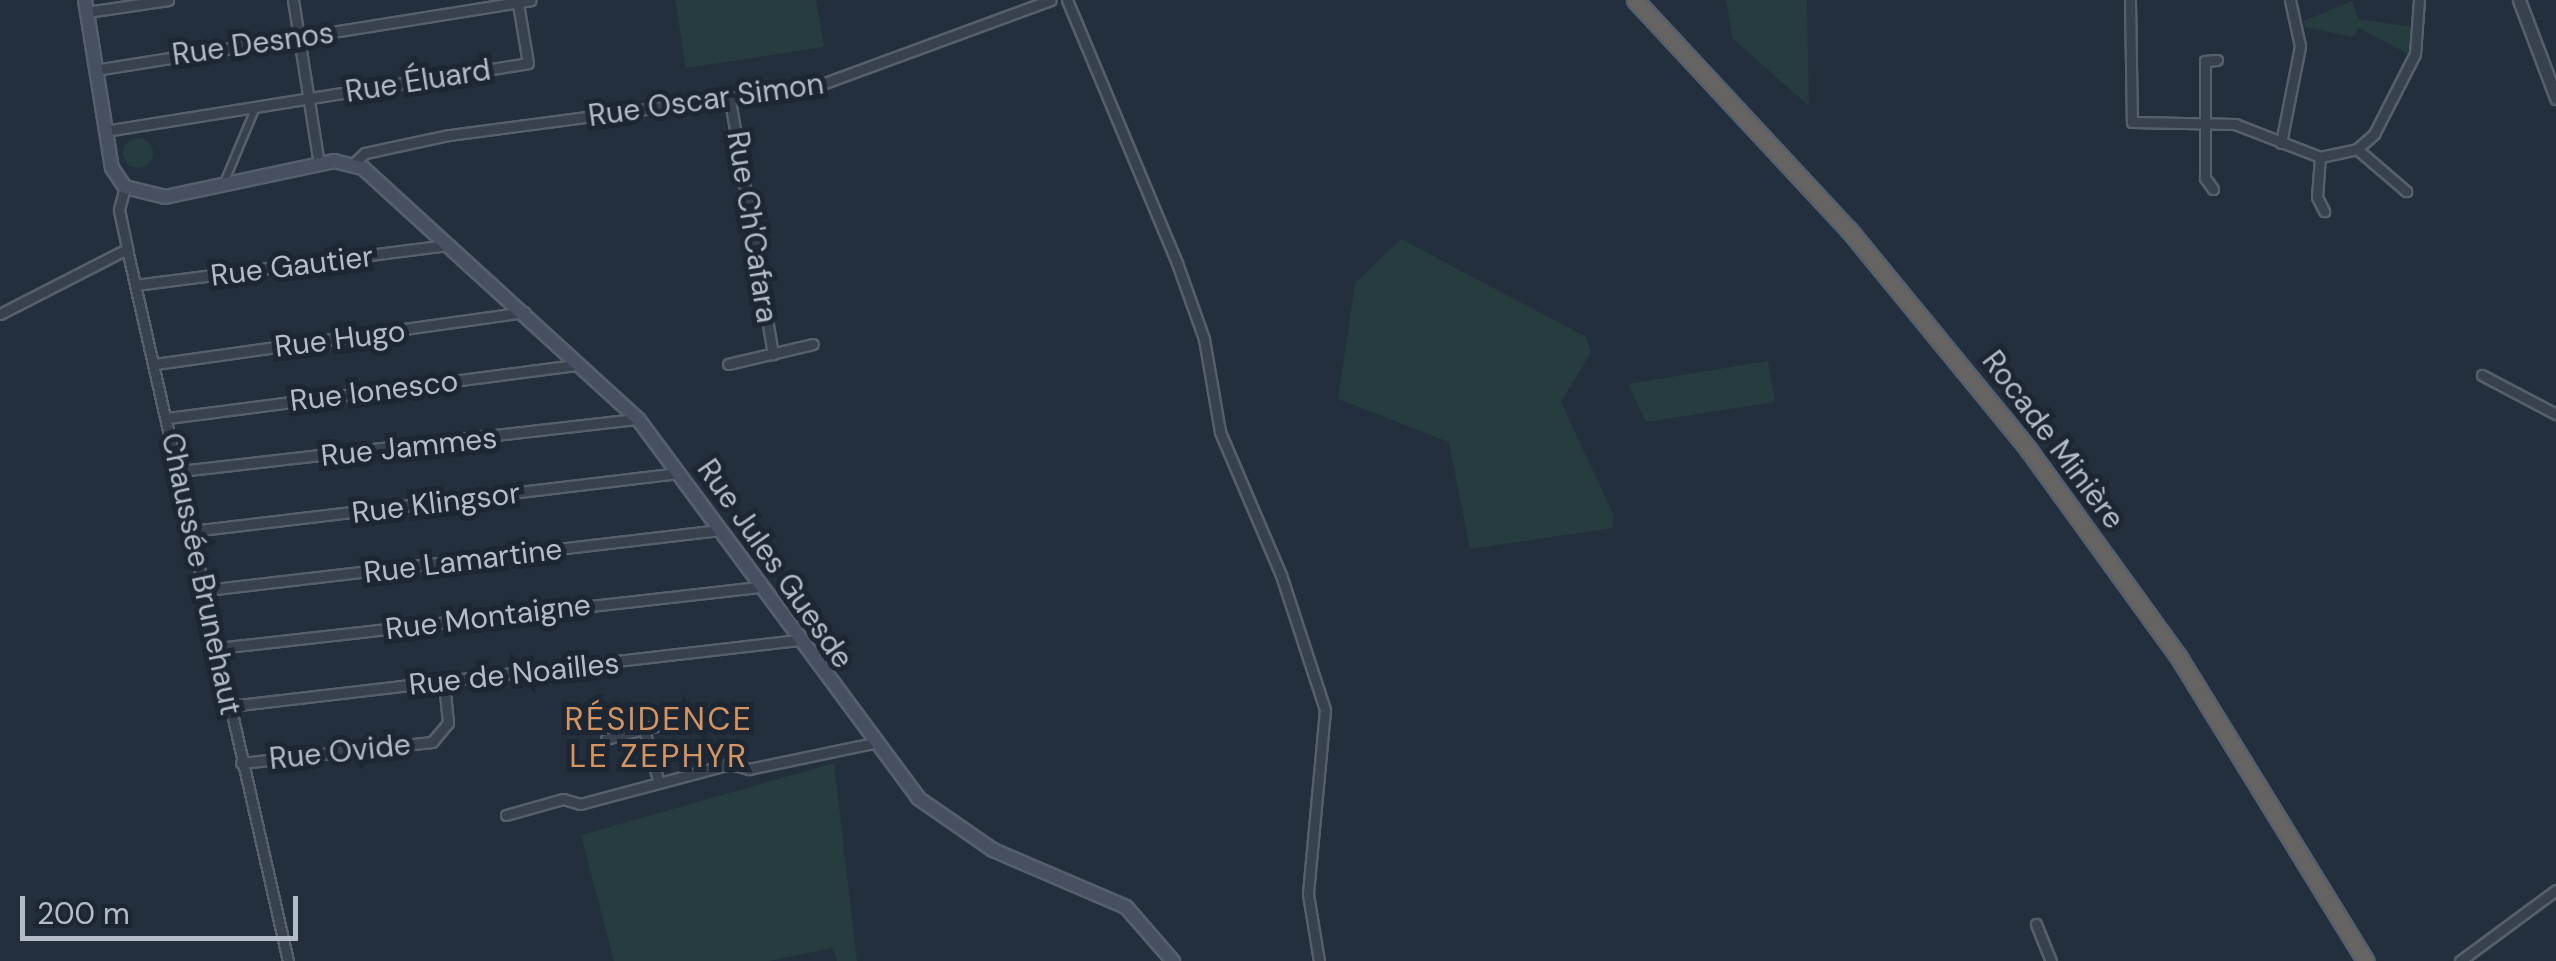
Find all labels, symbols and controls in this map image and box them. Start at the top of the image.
street label: Rue Desnos [170,15,336,73]
street label: Rue Éluard [343,52,493,110]
street label: Rue Oscar Simon [586,66,826,134]
street label: Rue Ch'Cafara [719,129,785,325]
street label: Rue Gautier [209,238,375,294]
street label: Rue Hugo [273,313,407,365]
street label: Rocade Minière [1974,344,2132,536]
street label: Rue Ionesco [288,363,460,419]
street label: Rue Jammes [319,420,499,474]
street label: Chaussée Brunehaut [153,430,249,718]
street label: Rue Jules Guesde [689,453,861,675]
street label: Rue Klingsor [350,475,522,531]
street label: Rue Lamartine [362,531,564,591]
street label: Rue Montaigne [383,587,593,647]
street label: Rue de Noailles [407,645,621,703]
district label: RÉSIDENCE LE ZEPHYR [565,701,753,776]
street label: Rue Ovide [267,727,413,777]
scale bar [25,876,302,938]
text: 200 m [37,894,130,933]

